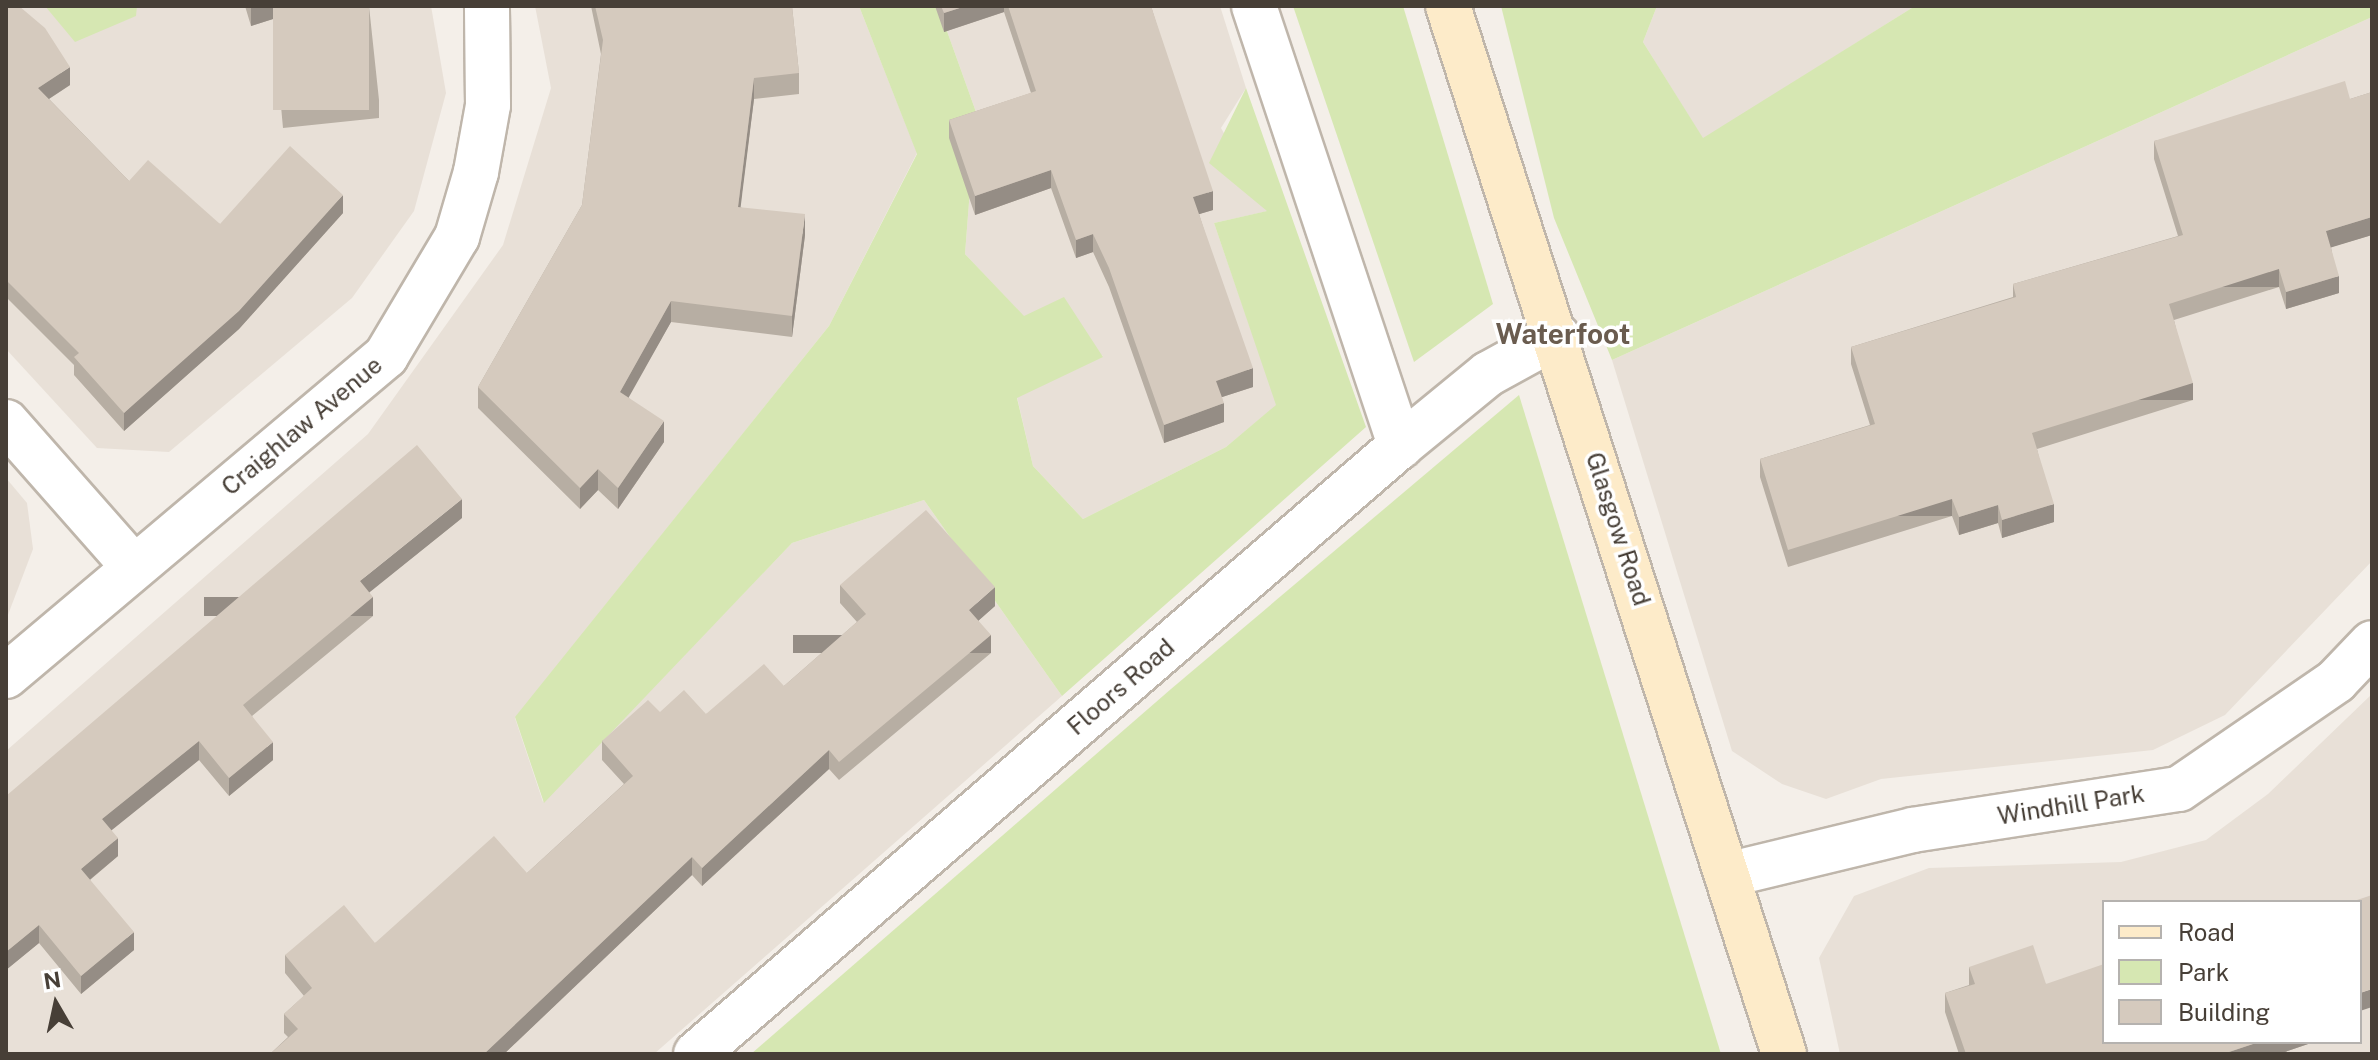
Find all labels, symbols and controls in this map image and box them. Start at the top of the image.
district label: Waterfoot [1496,317,1630,351]
street label: Craighlaw Avenue [216,351,388,501]
street label: Glasgow Road [1580,449,1656,609]
street label: Floors Road [1062,633,1180,741]
street label: Windhill Park [1995,779,2147,831]
legend [2102,900,2362,1044]
text: Road [2178,918,2235,946]
text: Park [2178,958,2229,986]
north arrow [16,964,96,1044]
text: N [42,966,63,994]
text: Building [2178,998,2270,1026]

